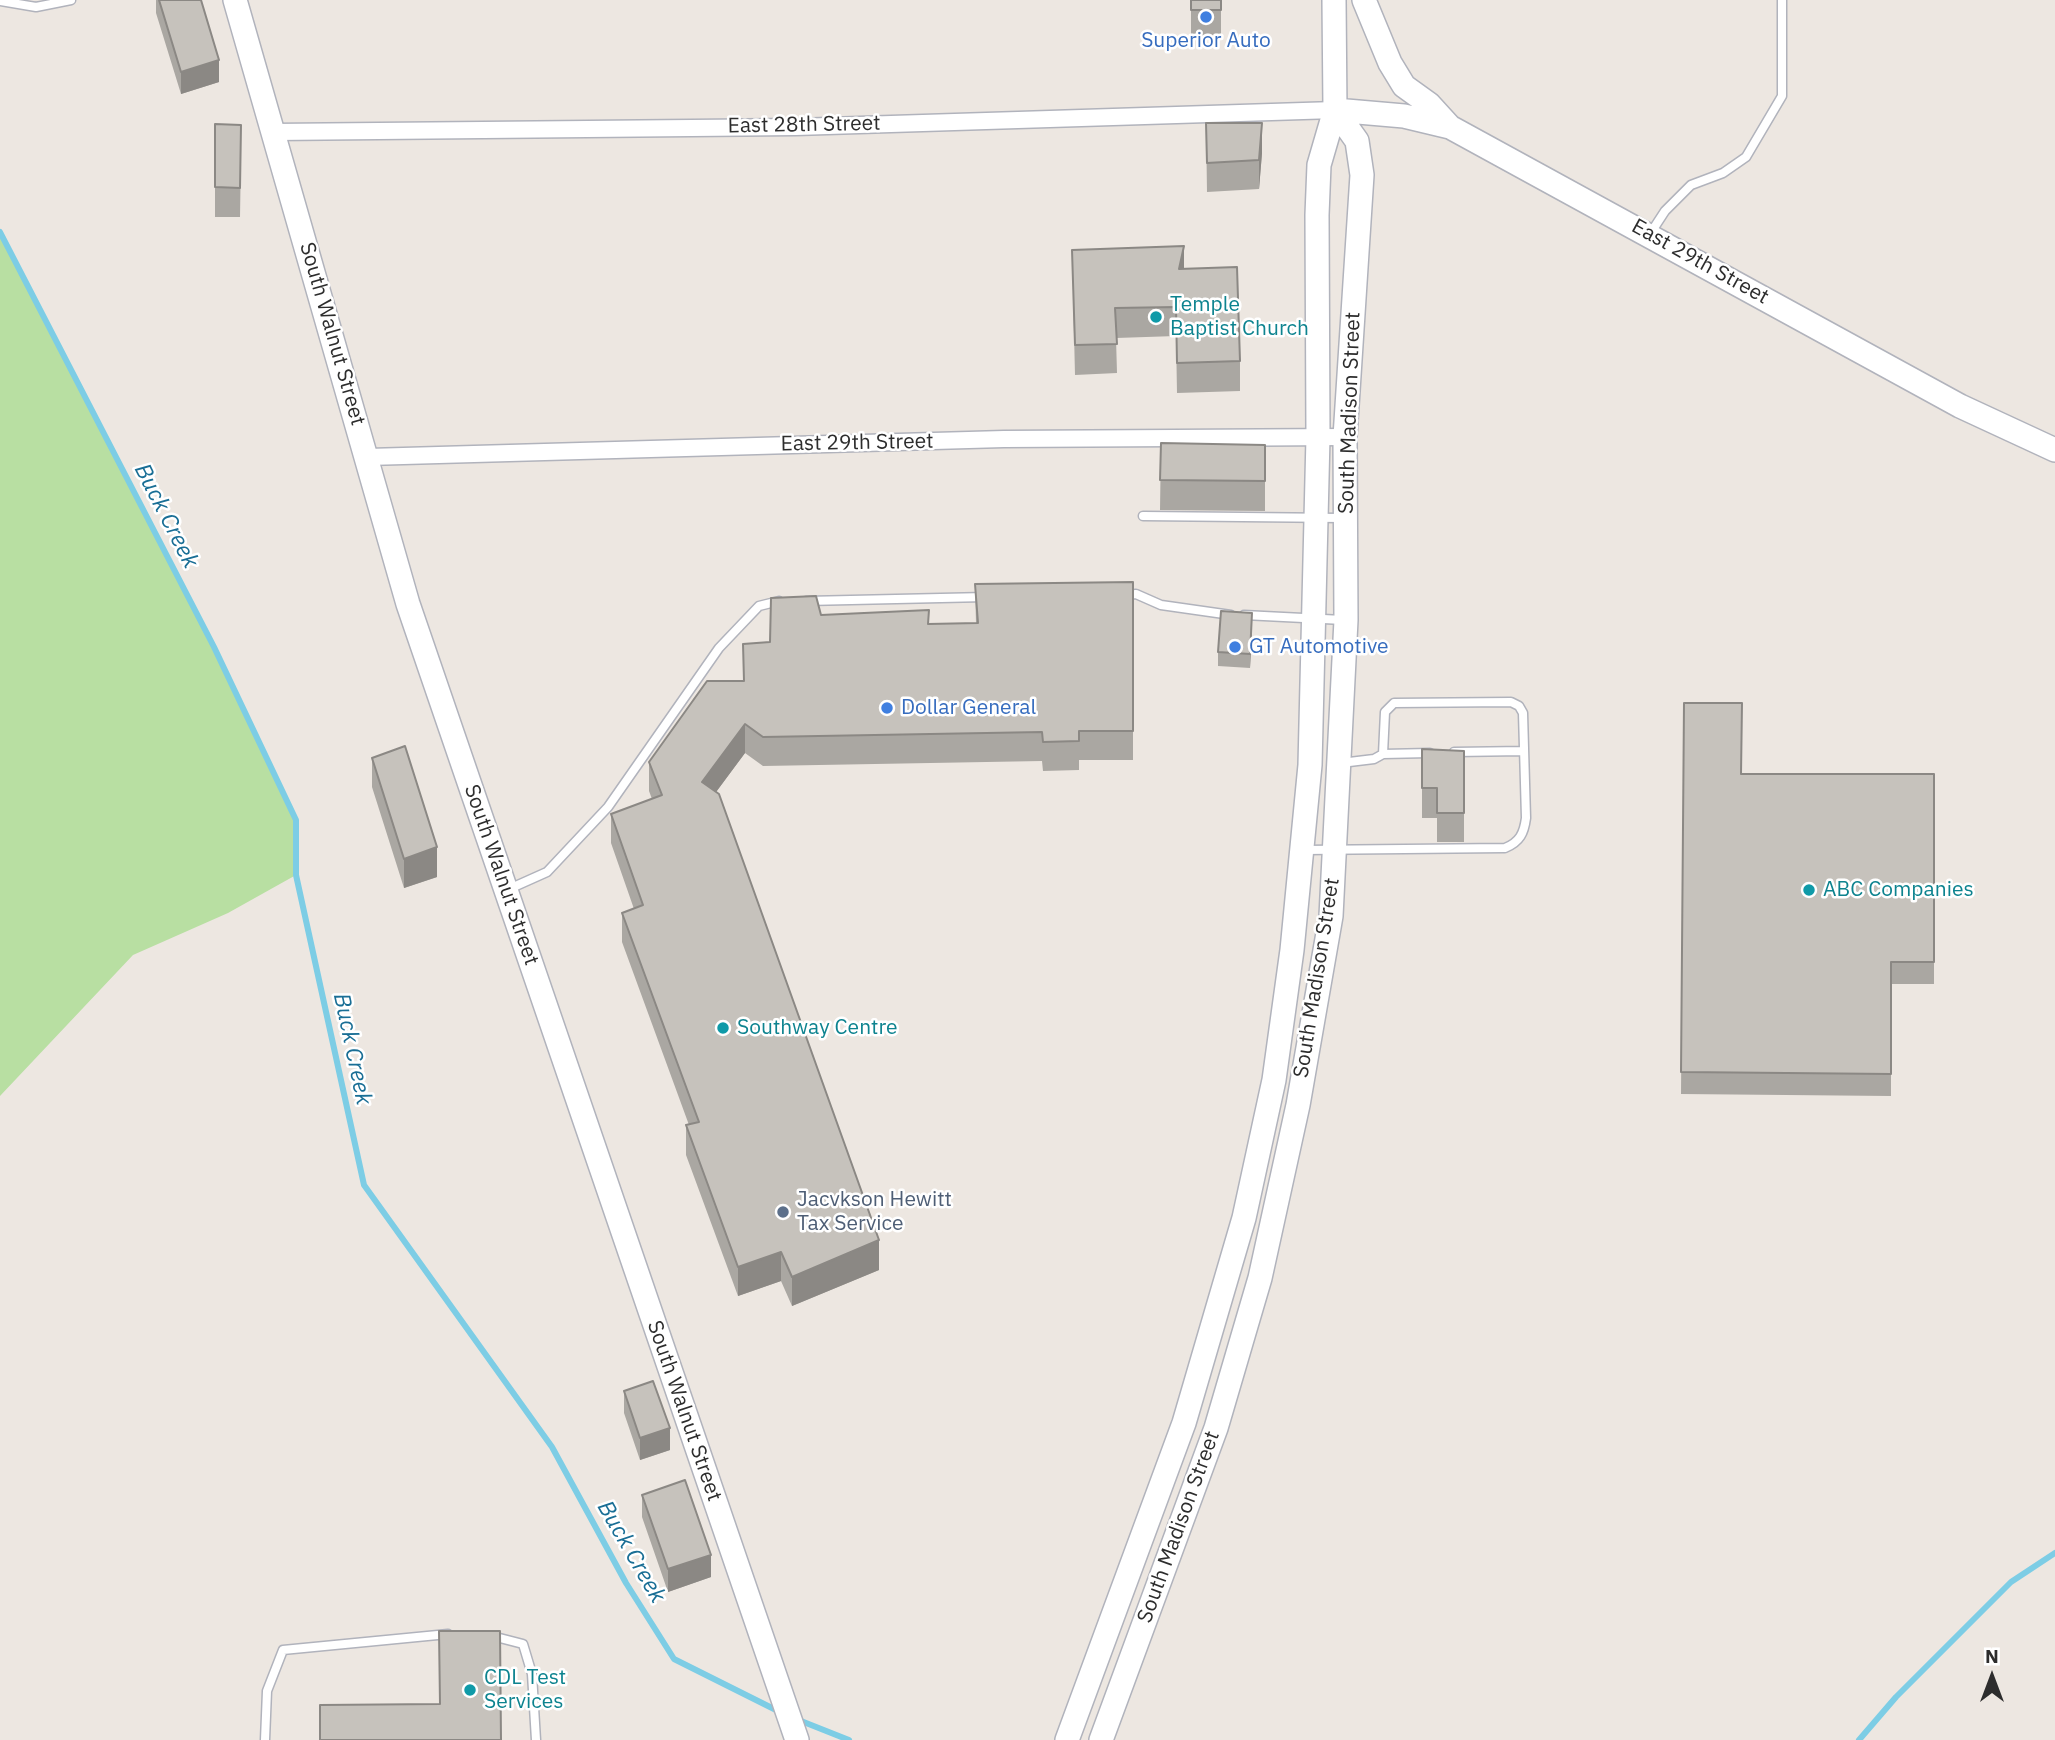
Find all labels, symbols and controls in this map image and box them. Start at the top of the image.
marker: Superior Auto [1198,9,1214,25]
place label: Superior Auto [1141,28,1271,54]
street label: East 28th Street [727,111,881,139]
street label: East 29th Street [1627,214,1773,310]
street label: South Walnut Street [294,240,370,428]
place label: Temple Baptist Church [1170,292,1309,342]
marker: Temple Baptist Church [1148,309,1164,325]
street label: South Madison Street [1334,311,1366,515]
street label: East 29th Street [780,429,934,457]
water label: Buck Creek [128,459,204,573]
place label: GT Automotive [1249,634,1389,660]
marker: GT Automotive [1227,639,1243,655]
place label: Dollar General [901,695,1036,721]
marker: Dollar General [879,700,895,716]
street label: South Walnut Street [458,781,544,969]
street label: South Madison Street [1289,876,1345,1080]
place label: ABC Companies [1823,877,1974,903]
marker: ABC Companies [1801,882,1817,898]
water label: Buck Creek [327,991,377,1107]
place label: Southway Centre [737,1015,898,1041]
marker: Southway Centre [715,1020,731,1036]
place label: Jacvkson Hewitt Tax Service [797,1187,952,1237]
marker: Jacvkson Hewitt Tax Service [775,1204,791,1220]
street label: South Walnut Street [641,1317,727,1505]
street label: South Madison Street [1133,1428,1225,1626]
water label: Buck Creek [591,1496,671,1608]
north arrow [1957,1642,2027,1712]
text: N [1985,1644,1999,1668]
place label: CDL Test Services [484,1665,566,1715]
marker: CDL Test Services [462,1682,478,1698]

